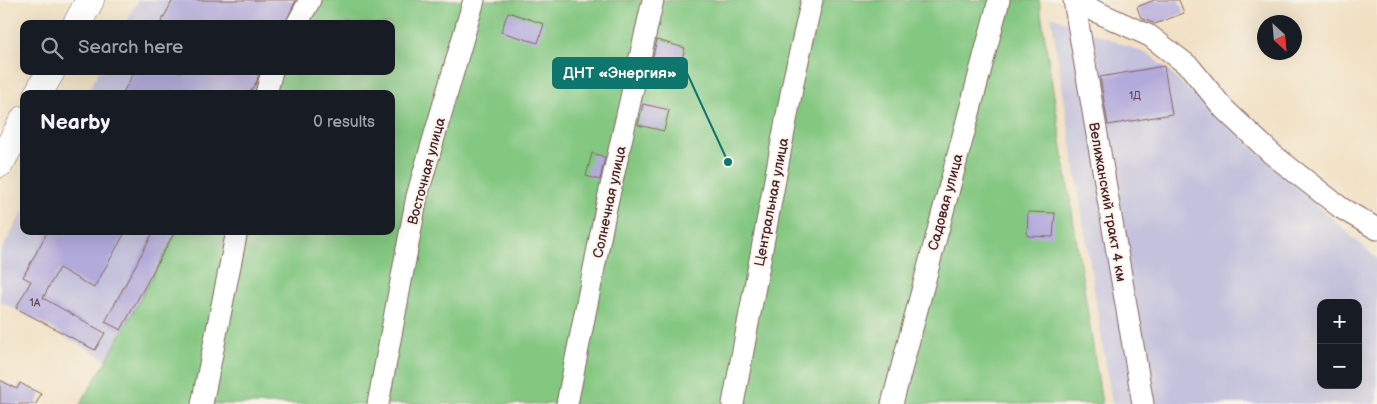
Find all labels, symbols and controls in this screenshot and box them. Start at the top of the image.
north arrow [1257,15,1302,60]
search box [20,20,395,75]
icon: search [38,34,66,62]
text: Search here [78,36,183,59]
callout: ДНТ «Энергия» [553,58,687,88]
text: ДНТ «Энергия» [563,64,677,83]
house number: 1Д [1129,89,1141,102]
text: Nearby [40,110,110,135]
text: 0 results [313,113,375,132]
street label: Восточная улица [404,115,449,227]
street label: Велижанский тракт 4 км [1085,121,1130,283]
street label: Центральная улица [751,136,792,268]
street label: Солнечная улица [589,144,630,260]
street label: Садовая улица [924,151,967,252]
house number: 1А [30,296,41,309]
map controls [1317,299,1362,389]
button: + [1317,299,1362,344]
button: − [1317,344,1362,389]

